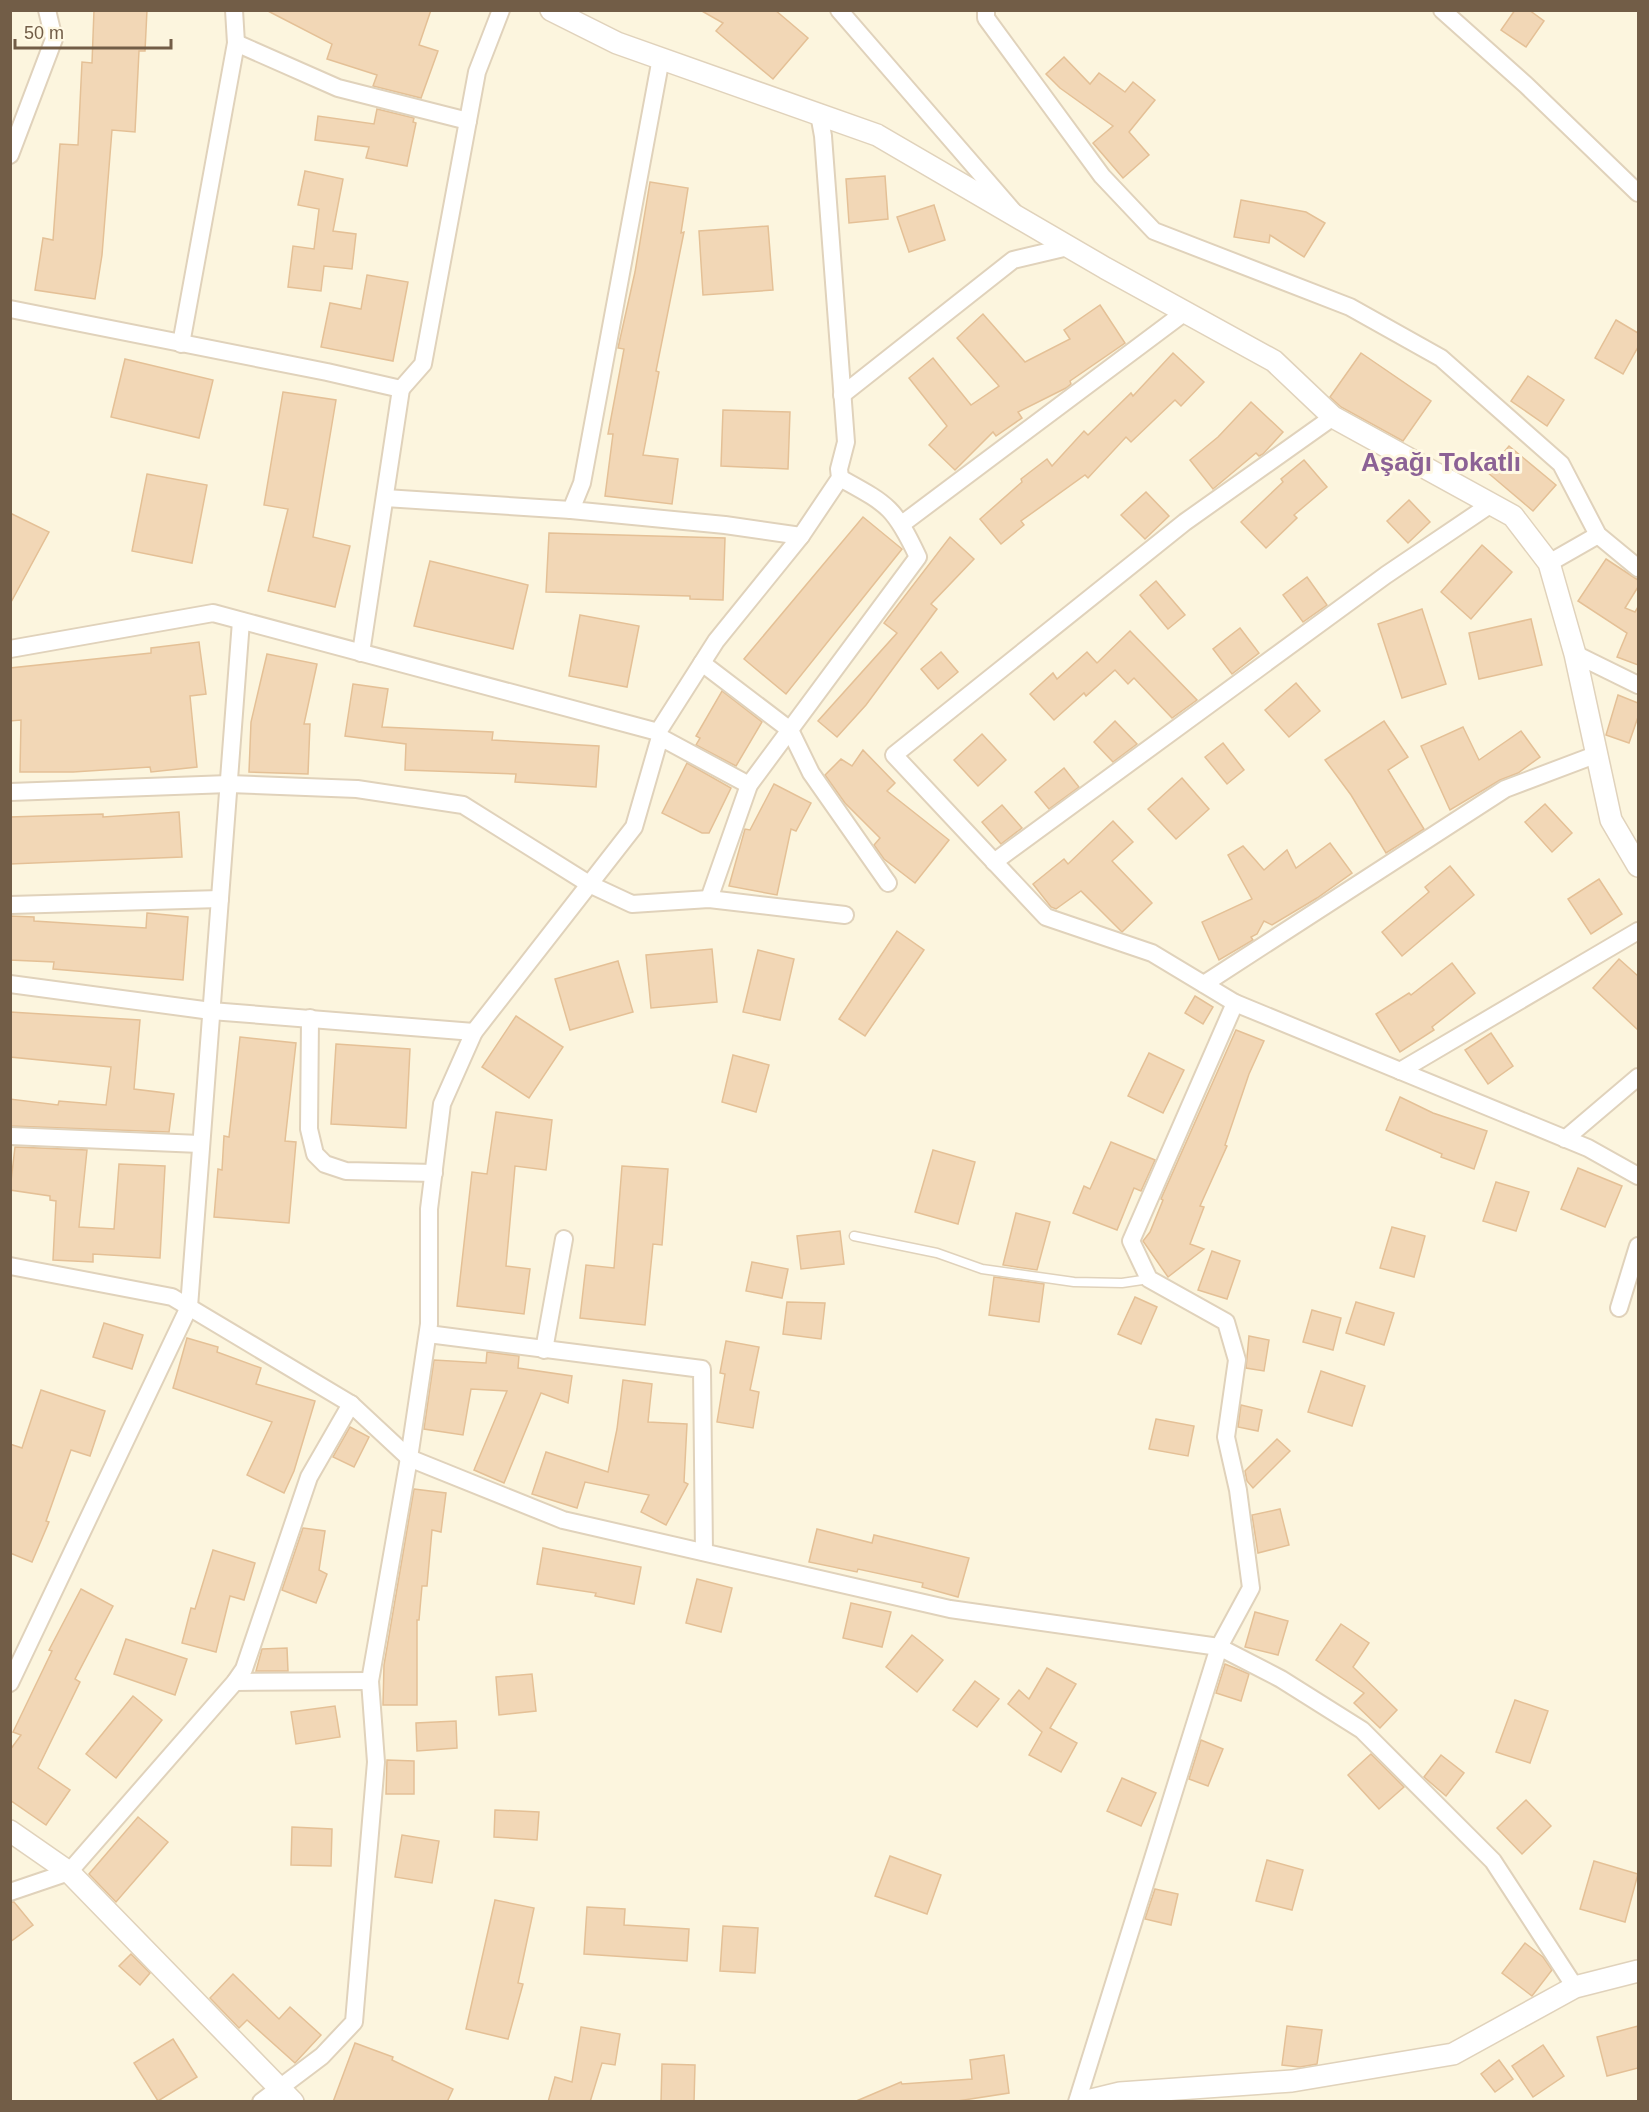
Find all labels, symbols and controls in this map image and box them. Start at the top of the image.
scale bar [15,12,171,50]
text: 50 m [24,23,64,43]
district label: Aşağı Tokatlı [1361,447,1521,477]

